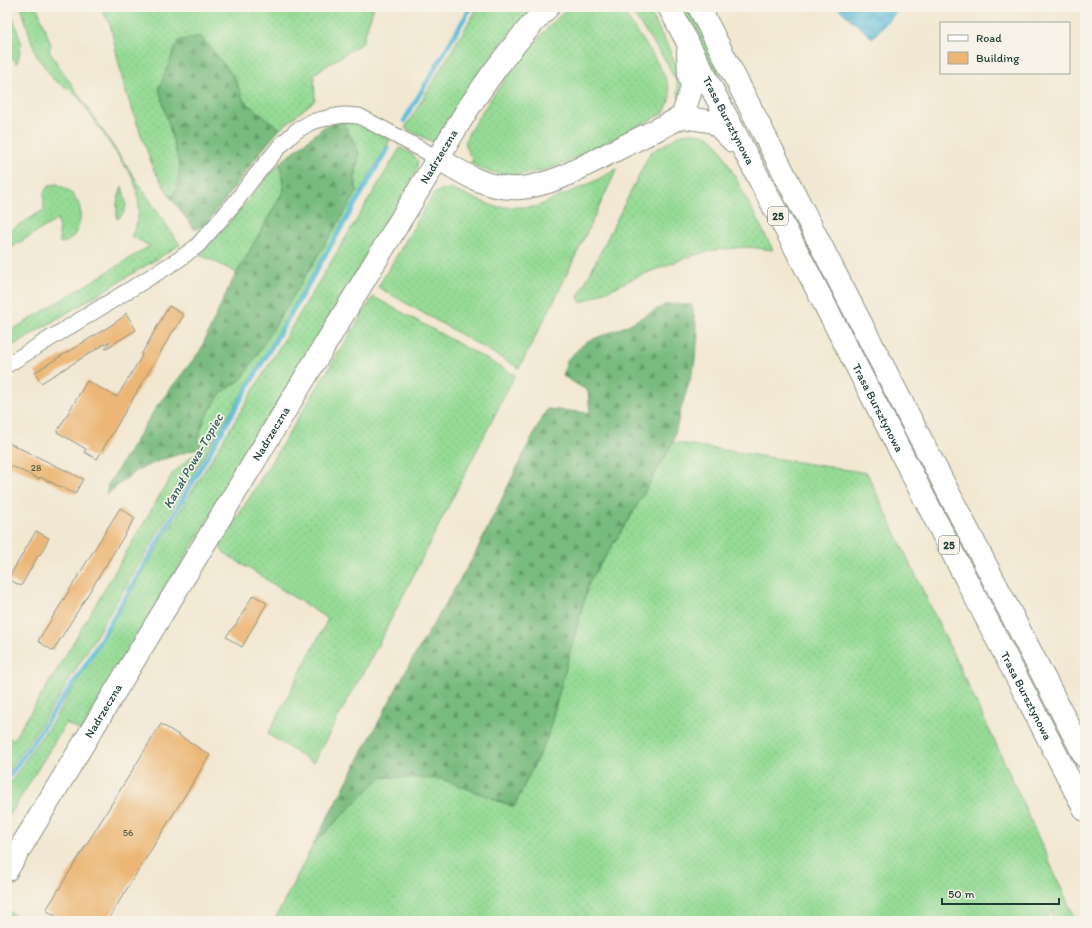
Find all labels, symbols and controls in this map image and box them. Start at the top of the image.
legend [940,22,1070,74]
text: Road [976,31,1002,45]
text: Building [976,51,1020,65]
street label: Trasa Bursztynowa [700,74,757,167]
street label: Nadrzeczna [417,126,461,186]
road number: 25 [768,207,788,225]
street label: Trasa Bursztynowa [849,361,906,454]
street label: Nadrzeczna [249,403,293,463]
water label: Kanał Powa-Topiec [160,410,227,511]
house number: 28 [31,461,42,474]
road number: 25 [939,536,959,554]
street label: Trasa Bursztynowa [998,649,1055,743]
street label: Nadrzeczna [82,681,125,741]
house number: 56 [123,826,133,839]
scale bar [942,880,1059,906]
text: 50 m [948,887,974,901]

